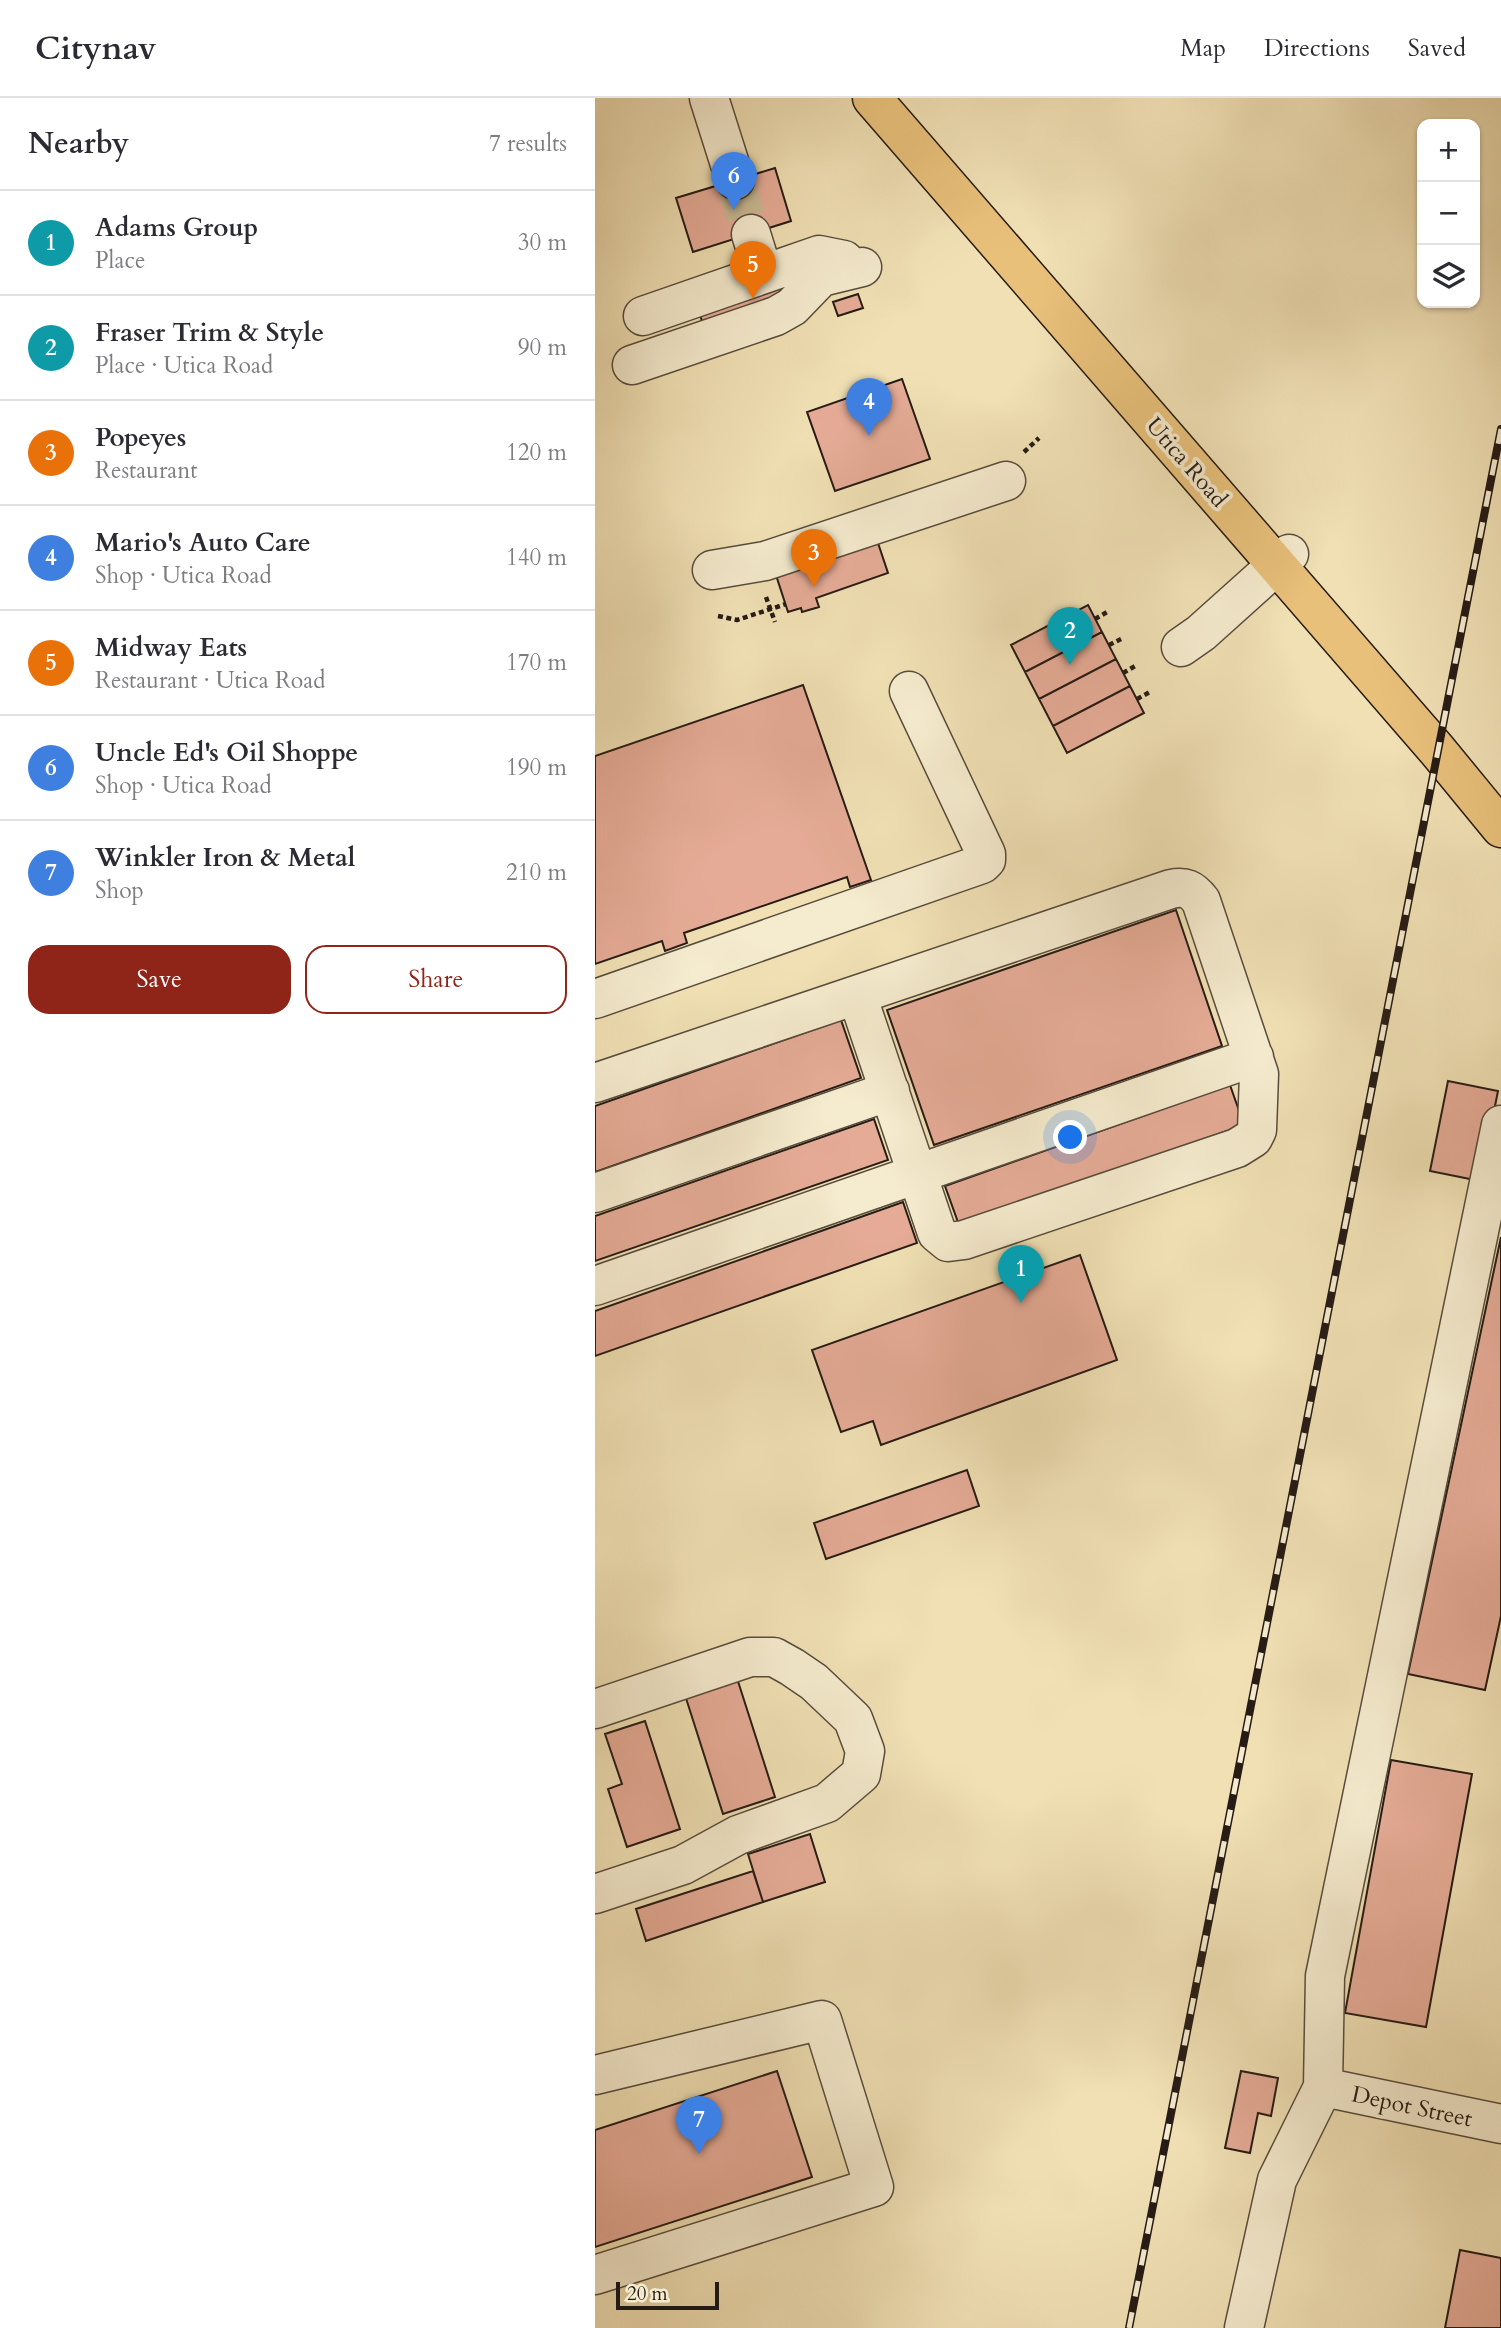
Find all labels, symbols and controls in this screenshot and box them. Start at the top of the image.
text: Citynav [35,26,156,71]
text: Map [1180,32,1226,65]
text: Directions [1264,32,1370,65]
text: Saved [1408,32,1466,65]
map controls [1417,119,1480,308]
button: + [1417,119,1480,182]
text: Nearby [28,123,129,164]
text: 7 results [489,128,567,159]
pin: 6 [711,152,757,210]
button: − [1417,182,1480,245]
text: Adams Group [95,210,258,245]
text: 1 [45,227,57,258]
text: 30 m [518,227,567,258]
pin: 5 [730,241,776,299]
text: Place [95,245,145,276]
button: layers [1417,245,1480,308]
text: Fraser Trim & Style [95,315,324,350]
text: 2 [45,332,57,363]
text: 90 m [518,332,567,363]
text: Place · Utica Road [95,350,273,381]
pin: 4 [846,378,892,436]
street label: Utica Road [1139,411,1235,514]
text: Popeyes [95,420,186,455]
text: 3 [45,437,57,468]
text: 120 m [506,437,567,468]
text: Restaurant [95,455,198,486]
text: Mario's Auto Care [95,525,311,560]
pin: 3 [791,529,837,587]
text: 4 [45,542,57,573]
text: 140 m [506,542,567,573]
text: Shop · Utica Road [95,560,272,591]
pin: 2 [1047,607,1093,665]
text: Midway Eats [95,630,247,665]
text: 5 [45,647,57,678]
text: 170 m [506,647,567,678]
text: Restaurant · Utica Road [95,665,325,696]
text: Uncle Ed's Oil Shoppe [95,735,358,770]
text: 6 [45,752,57,783]
text: 190 m [506,752,567,783]
text: Shop · Utica Road [95,770,272,801]
text: Winkler Iron & Metal [95,840,355,875]
text: 7 [45,857,57,888]
text: 210 m [506,857,567,888]
text: Shop [95,875,144,906]
button: Save [28,945,291,1014]
button: Share [305,945,567,1014]
your location [1053,1120,1087,1154]
pin: 1 [998,1245,1044,1303]
street label: Depot Street [1349,2079,1475,2134]
pin: 7 [676,2096,722,2154]
scale bar [616,2279,719,2311]
text: 20 m [627,2281,668,2307]

